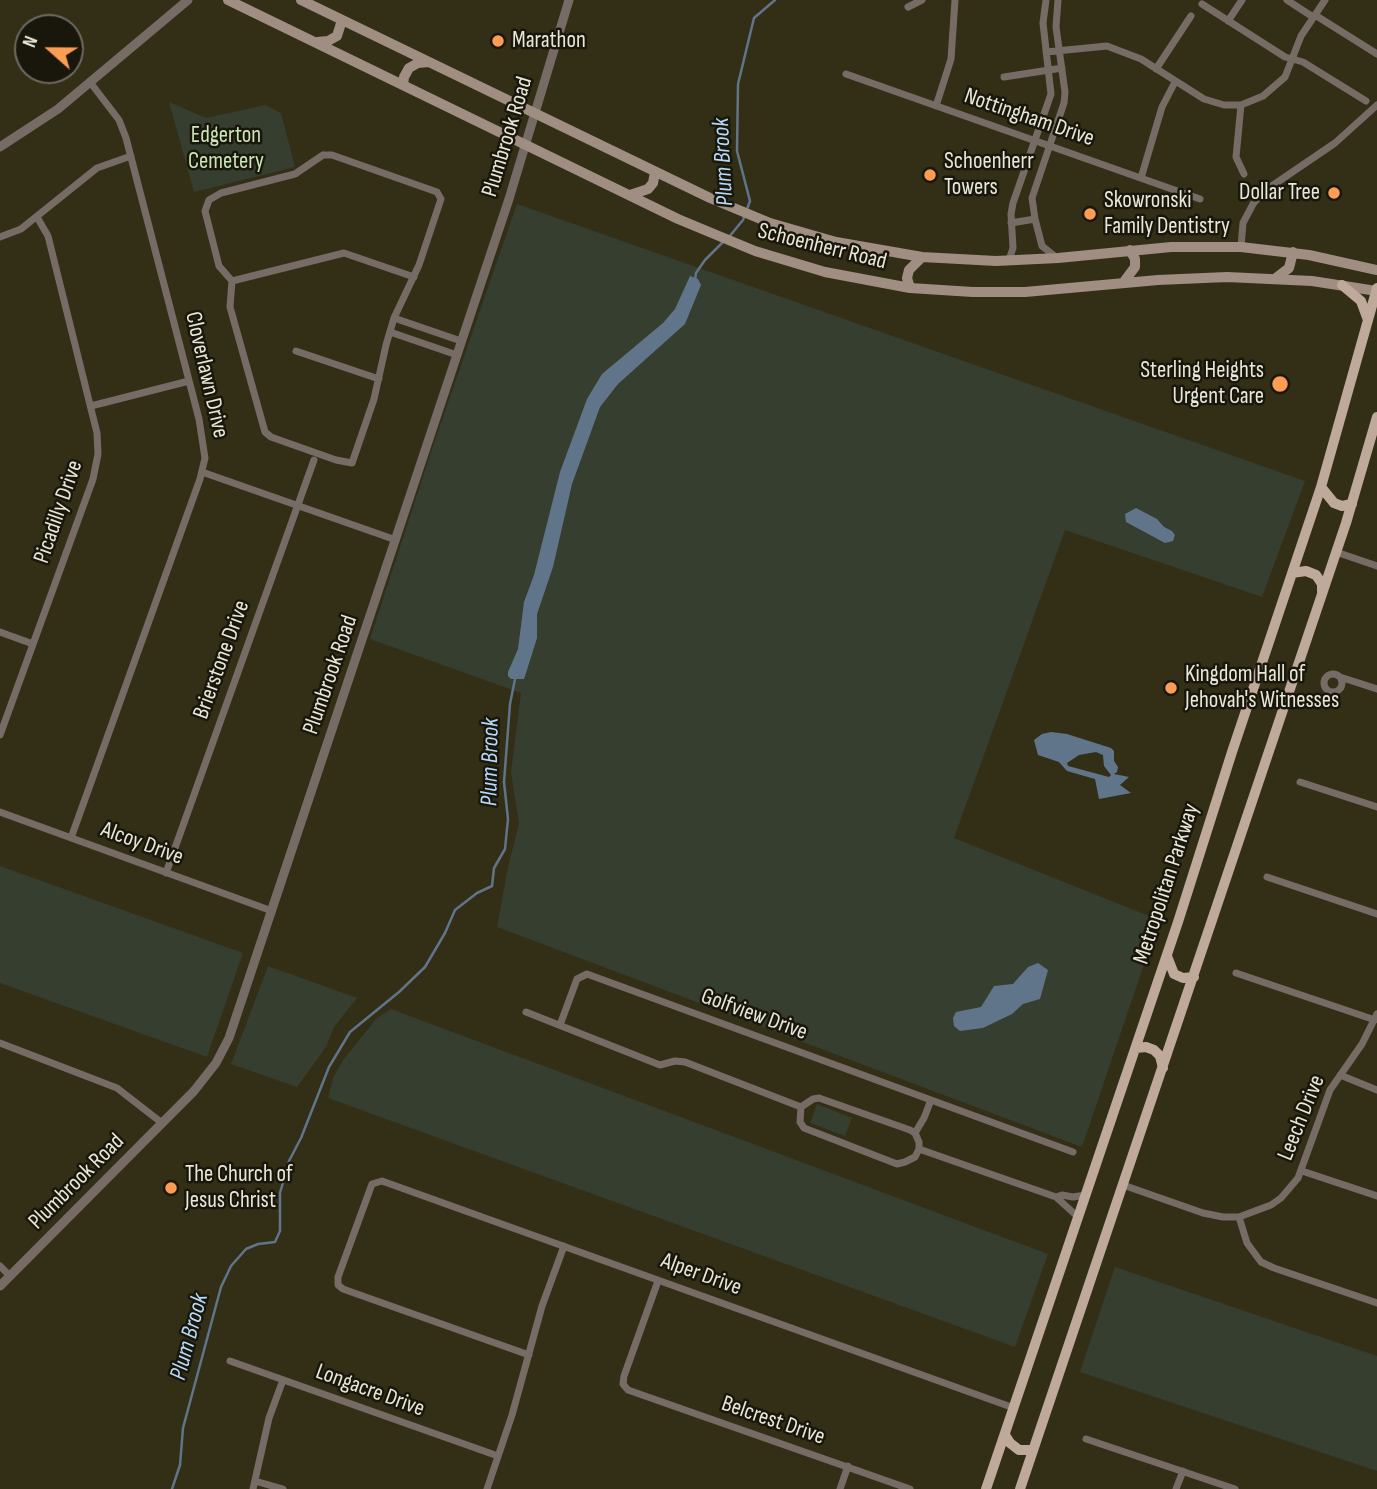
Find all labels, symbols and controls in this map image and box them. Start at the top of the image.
north arrow [14,14,84,84]
place label: Marathon [512,27,586,55]
text: N [18,33,43,51]
marker: Marathon [490,33,506,49]
street label: Plumbrook Road [477,74,539,200]
street label: Nottingham Drive [960,83,1098,153]
water label: Plum Brook [707,117,741,207]
park label: Edgerton Cemetery [188,122,264,176]
place label: Schoenherr Towers [944,148,1034,202]
marker: Schoenherr Towers [922,167,938,183]
place label: Dollar Tree [1239,179,1320,207]
marker: Dollar Tree [1326,185,1342,201]
place label: Skowronski Family Dentistry [1104,187,1230,241]
marker: Skowronski Family Dentistry [1082,206,1098,222]
street label: Schoenherr Road [755,218,889,276]
street label: Cloverlawn Drive [178,309,234,441]
place label: Sterling Heights Urgent Care [1140,357,1264,411]
marker: Sterling Heights Urgent Care [1270,374,1290,394]
street label: Picadilly Drive [29,457,89,567]
street label: Brierstone Drive [188,597,256,723]
street label: Plumbrook Road [298,612,364,738]
place label: Kingdom Hall of Jehovah's Witnesses [1185,661,1339,715]
marker: Kingdom Hall of Jehovah's Witnesses [1163,680,1179,696]
water label: Plum Brook [476,718,506,806]
street label: Metropolitan Parkway [1128,800,1206,968]
street label: Alcoy Drive [97,816,187,872]
street label: Golfview Drive [697,983,811,1047]
street label: Leech Drive [1272,1071,1332,1165]
street label: Plumbrook Road [23,1128,131,1236]
place label: The Church of Jesus Christ [185,1161,293,1215]
marker: The Church of Jesus Christ [163,1180,179,1196]
street label: Alper Drive [657,1248,745,1302]
water label: Plum Brook [165,1291,215,1383]
street label: Longacre Drive [312,1359,428,1423]
street label: Belcrest Drive [718,1390,828,1452]

